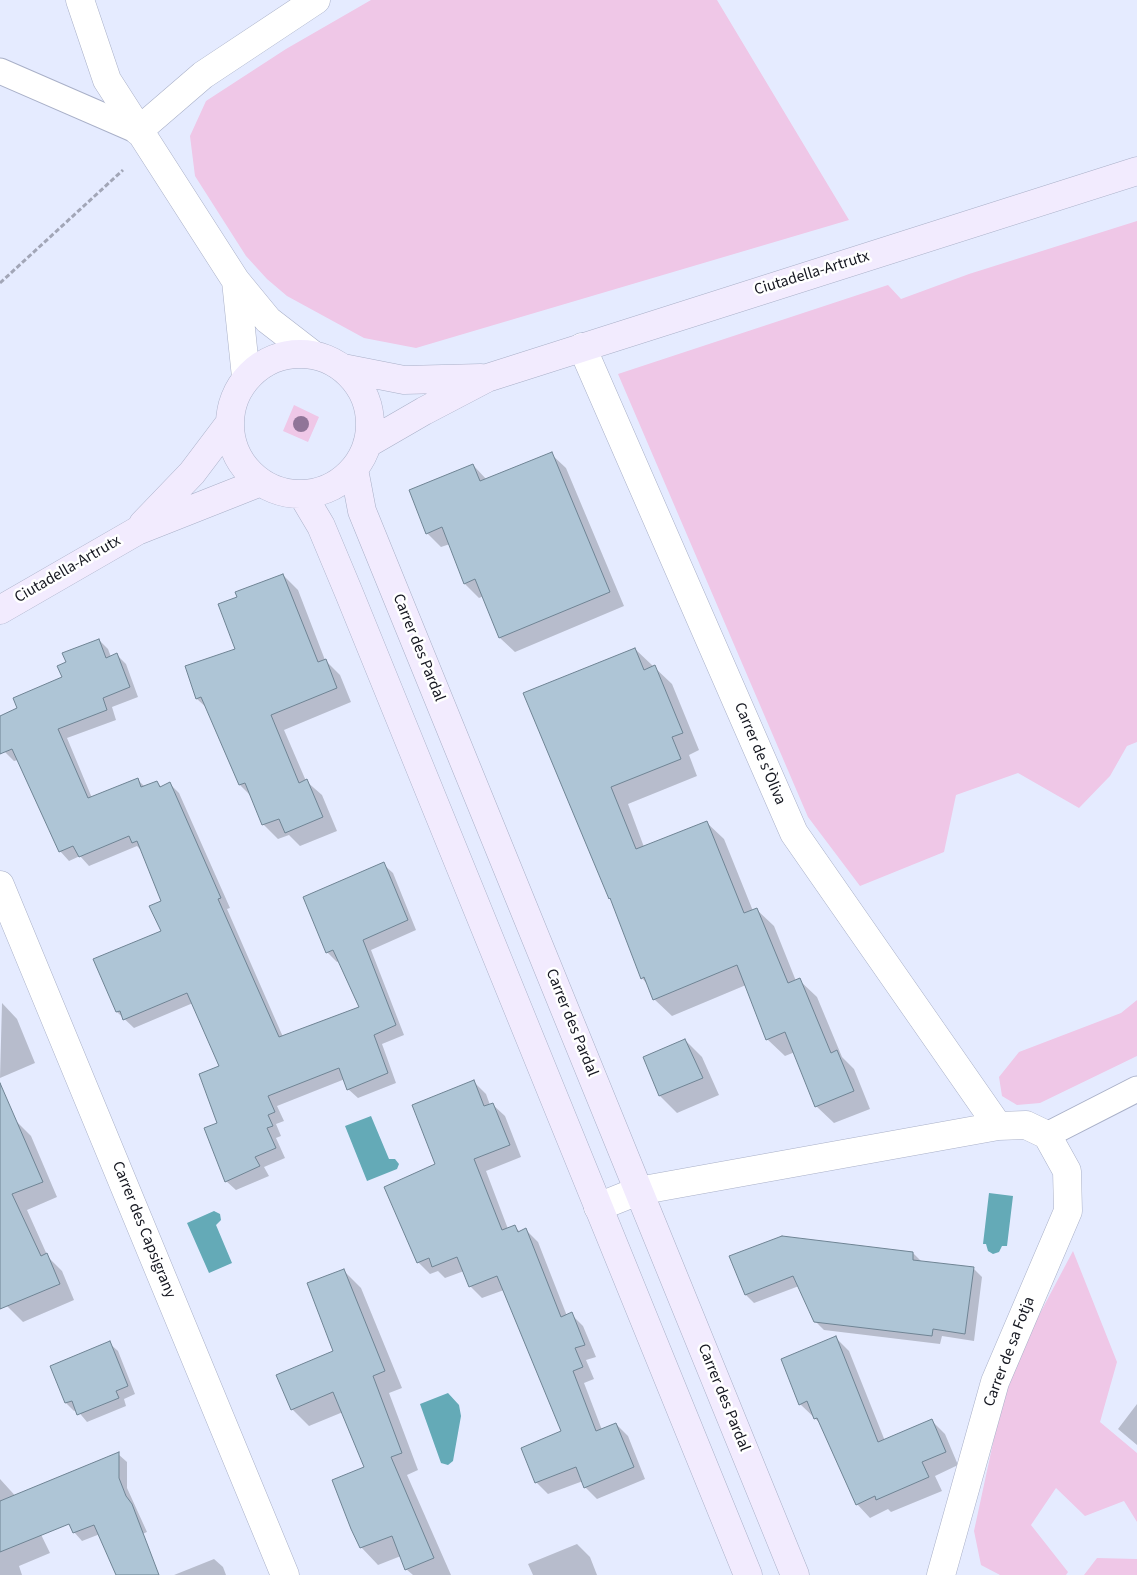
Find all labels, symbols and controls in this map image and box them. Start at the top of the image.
street label: Ciutadella-Artrutx [752,247,872,301]
street label: Ciutadella-Artrutx [12,532,124,608]
street label: Carrer des Pardal [388,591,448,705]
street label: Carrer de s'Òliva [729,700,789,808]
street label: Carrer des Pardal [541,966,601,1080]
street label: Carrer des Capsigrany [107,1159,179,1301]
street label: Carrer de sa Fotja [980,1294,1040,1410]
street label: Carrer des Pardal [693,1341,753,1455]

